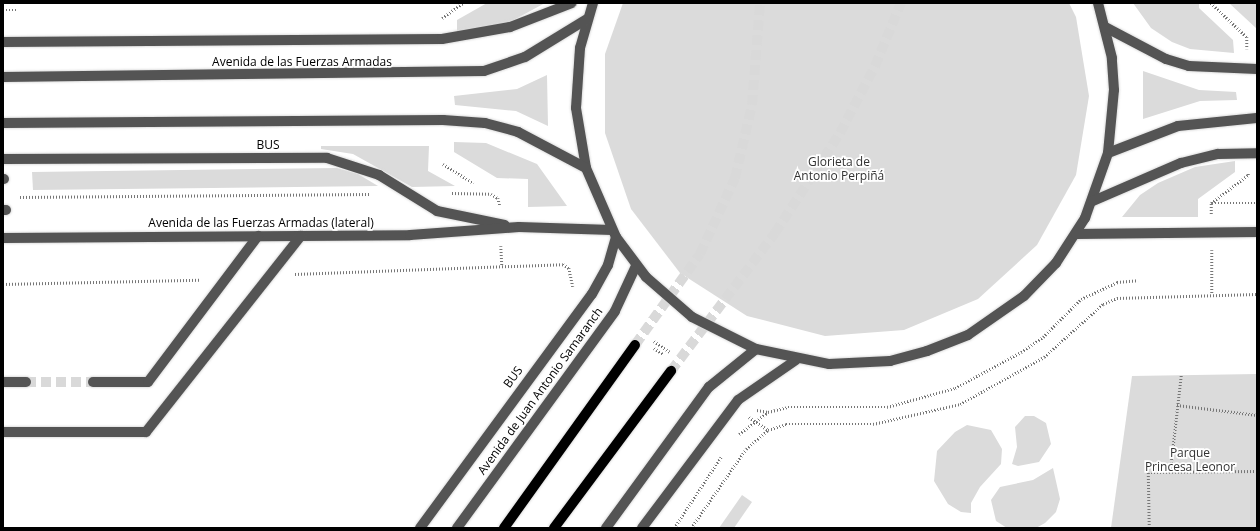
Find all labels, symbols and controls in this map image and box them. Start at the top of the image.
street label: Avenida de las Fuerzas Armadas [212,55,392,69]
street label: BUS [256,138,280,152]
park label: Glorieta de Antonio Perpiñá [794,155,884,183]
street label: Avenida de las Fuerzas Armadas (lateral) [148,216,374,230]
street label: Avenida de Juan Antonio Samaranch [475,305,605,477]
street label: BUS [500,363,526,391]
park label: Parque Princesa Leonor [1145,446,1235,474]

